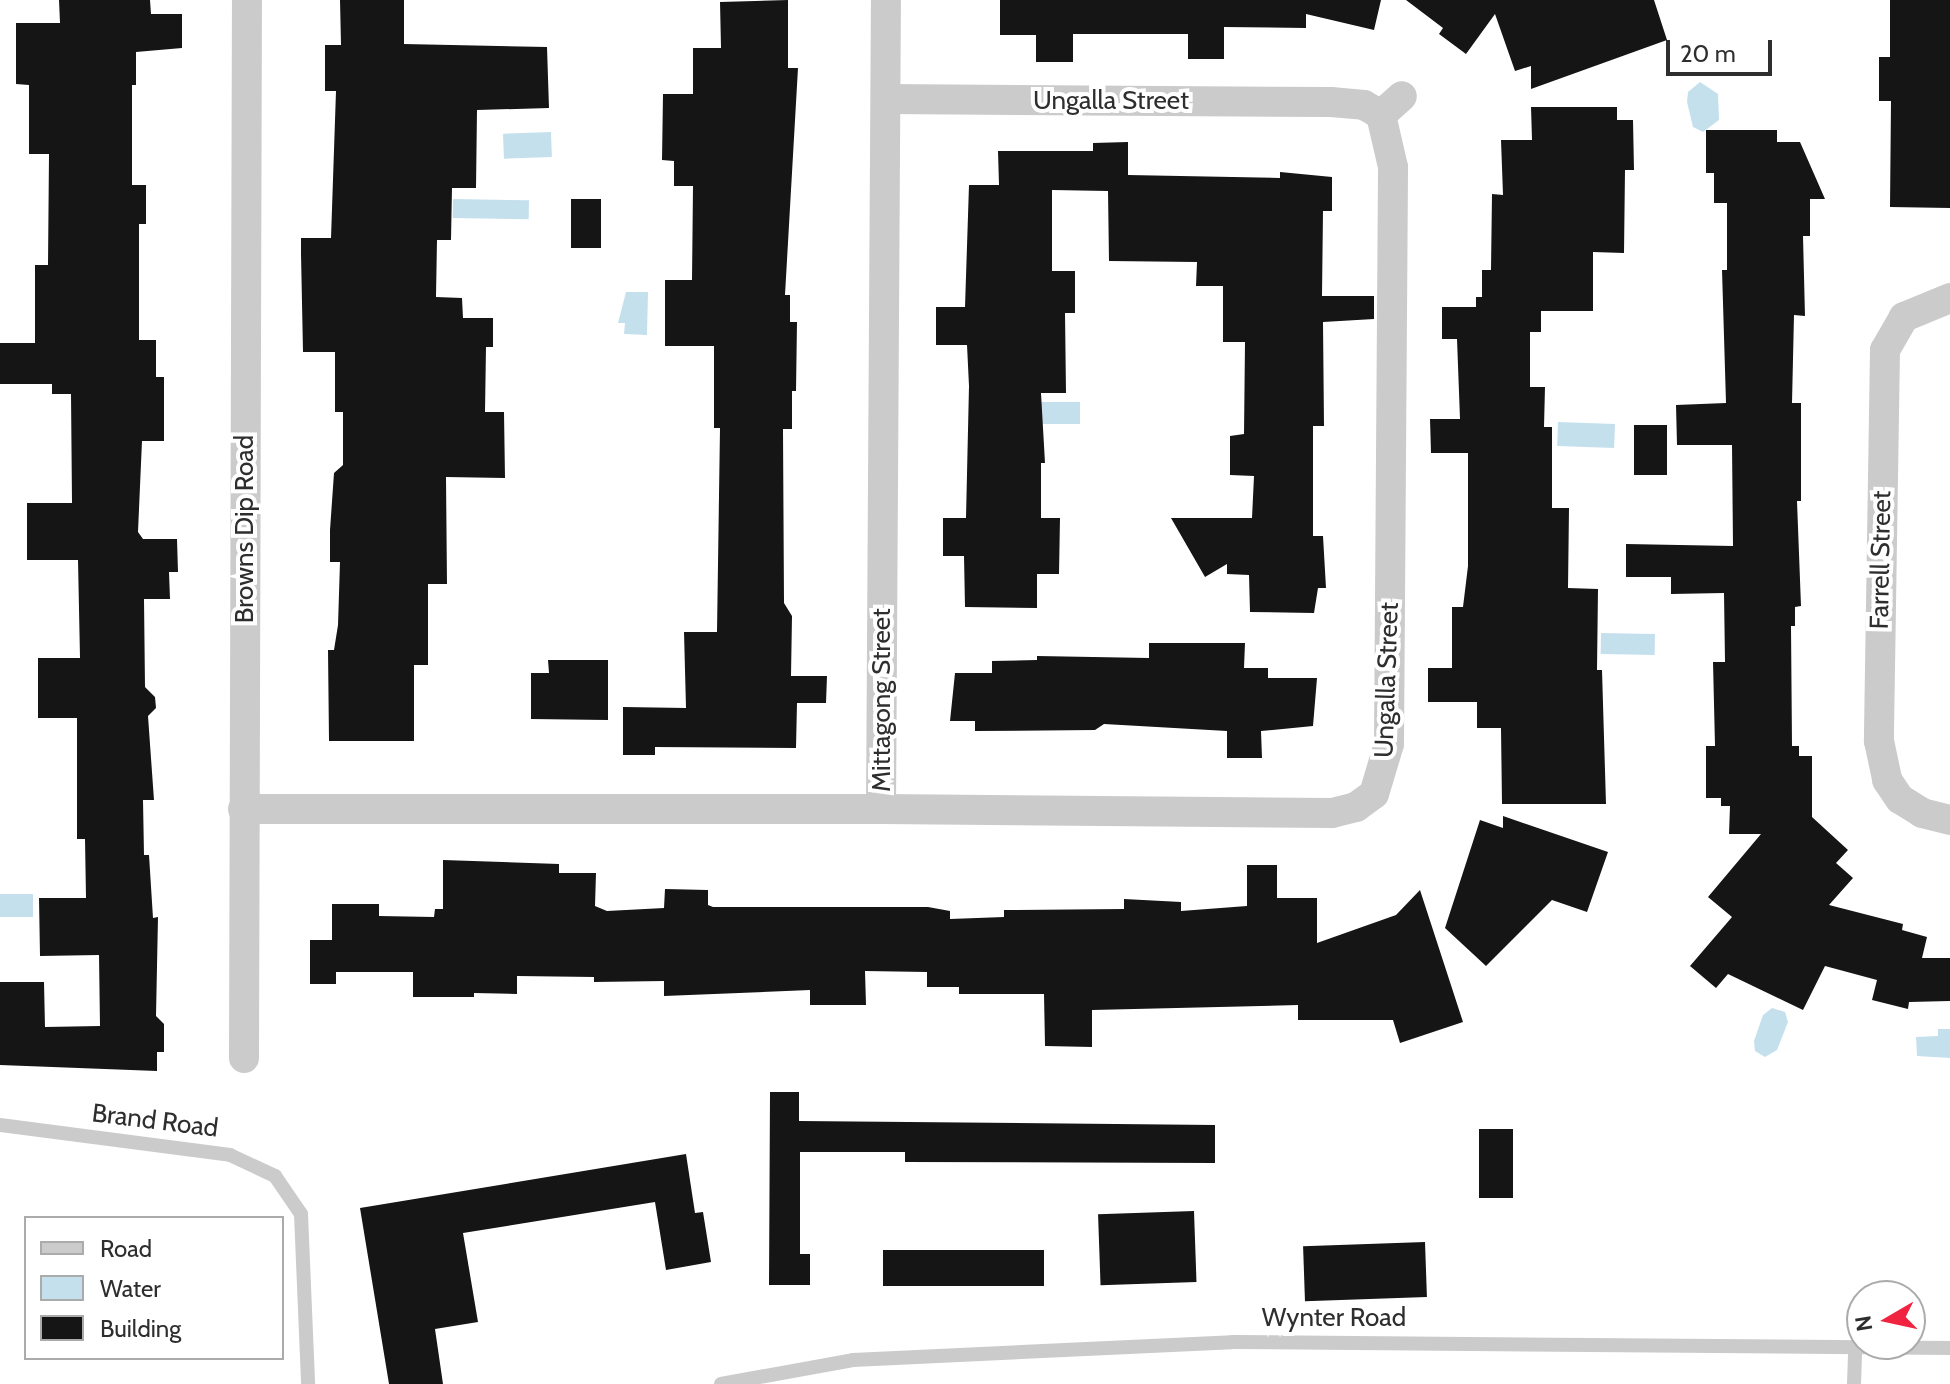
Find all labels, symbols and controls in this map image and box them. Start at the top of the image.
scale bar [1670,24,1776,74]
text: 20 m [1680,39,1736,68]
street label: Ungalla Street [1033,85,1189,117]
street label: Browns Dip Road [229,435,261,623]
street label: Farrell Street [1864,490,1898,630]
street label: Ungalla Street [1369,602,1405,758]
street label: Mittagong Street [866,608,898,792]
street label: Brand Road [90,1098,220,1144]
legend [24,1216,284,1360]
text: Road [100,1234,152,1263]
text: Water [100,1274,161,1303]
north arrow [1846,1280,1926,1360]
street label: Wynter Road [1262,1302,1406,1334]
text: Building [100,1314,181,1343]
text: N [1849,1314,1878,1333]

